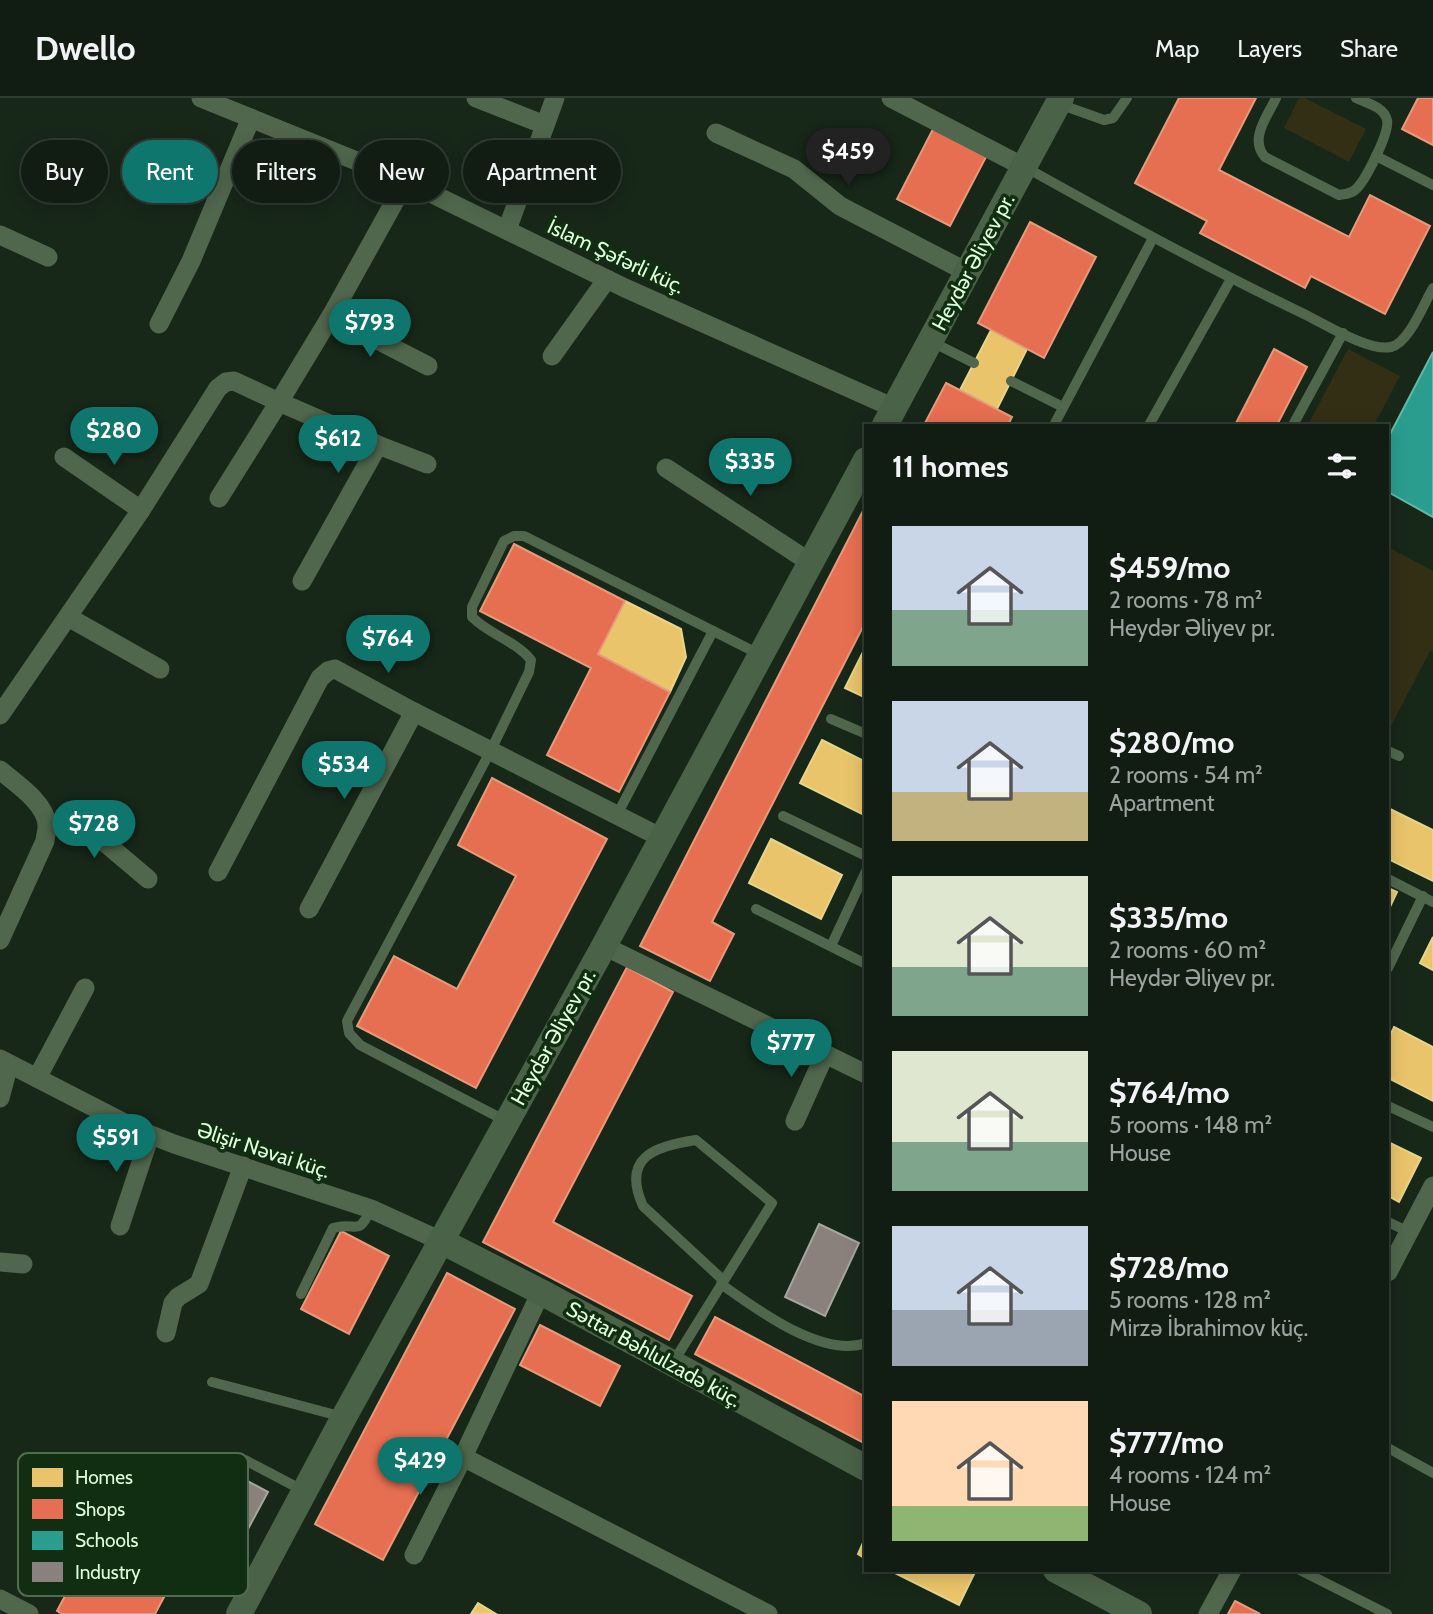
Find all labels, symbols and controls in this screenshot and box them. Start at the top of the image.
text: Dwello [35,28,136,68]
text: Map [1155,34,1199,63]
text: Layers [1237,34,1302,63]
text: Share [1340,34,1398,63]
pin: $459 [807,129,889,188]
text: $459 [822,137,874,165]
chip: Buy [21,140,108,203]
chip: Rent [122,140,218,203]
chip: Filters [232,140,340,203]
chip: New [354,140,449,203]
chip: Apartment [463,140,621,203]
street label: Heydər Əliyev pr. [926,189,1020,335]
street label: İslam Şəfərli küç. [544,213,688,299]
pin: $793 [329,300,411,359]
text: $793 [345,308,395,336]
pin: $280 [73,408,155,467]
text: $280 [86,416,142,444]
pin: $612 [297,416,379,475]
text: $612 [315,424,361,452]
pin: $335 [709,438,791,498]
text: $335 [725,447,775,475]
icon: filters [1323,447,1361,485]
text: 11 homes [892,448,1009,485]
text: $459/mo [1109,549,1230,586]
icon: home [948,554,1032,638]
text: 2 rooms · 78 m² [1109,586,1263,614]
text: Heydər Əliyev pr. [1109,614,1275,642]
pin: $764 [347,616,429,675]
text: $764 [362,624,414,652]
text: $280/mo [1109,724,1234,761]
icon: home [948,729,1032,813]
pin: $534 [303,742,385,801]
text: $534 [318,750,370,778]
text: 2 rooms · 54 m² [1109,761,1263,789]
text: Apartment [1109,789,1214,817]
pin: $728 [53,800,135,860]
text: $728 [68,809,120,837]
text: $335/mo [1109,899,1228,936]
icon: home [948,904,1032,988]
text: 2 rooms · 60 m² [1109,936,1266,964]
text: Heydər Əliyev pr. [1109,964,1275,992]
street label: Heydər Əliyev pr. [505,965,601,1109]
pin: $777 [750,1020,832,1079]
text: $777 [767,1028,815,1056]
text: $764/mo [1109,1074,1230,1111]
icon: home [948,1079,1032,1163]
text: 5 rooms · 148 m² [1109,1111,1272,1139]
pin: $591 [75,1114,157,1174]
street label: Əlişir Nəvai küç. [195,1117,333,1183]
text: $591 [92,1123,140,1151]
text: House [1109,1139,1171,1167]
text: $728/mo [1109,1249,1229,1286]
icon: home [948,1254,1032,1338]
text: 5 rooms · 128 m² [1109,1286,1271,1314]
street label: Səttar Bəhlulzadə küç. [562,1296,746,1412]
text: Mirzə İbrahimov küç. [1109,1314,1308,1342]
text: $777/mo [1109,1424,1224,1461]
icon: home [948,1429,1032,1513]
pin: $429 [379,1438,461,1497]
text: $429 [394,1446,446,1474]
legend [18,1453,248,1596]
text: 4 rooms · 124 m² [1109,1461,1271,1489]
text: Homes [75,1466,133,1489]
text: House [1109,1489,1171,1517]
text: Shops [75,1498,125,1521]
text: Schools [75,1529,138,1552]
text: Industry [75,1561,141,1584]

